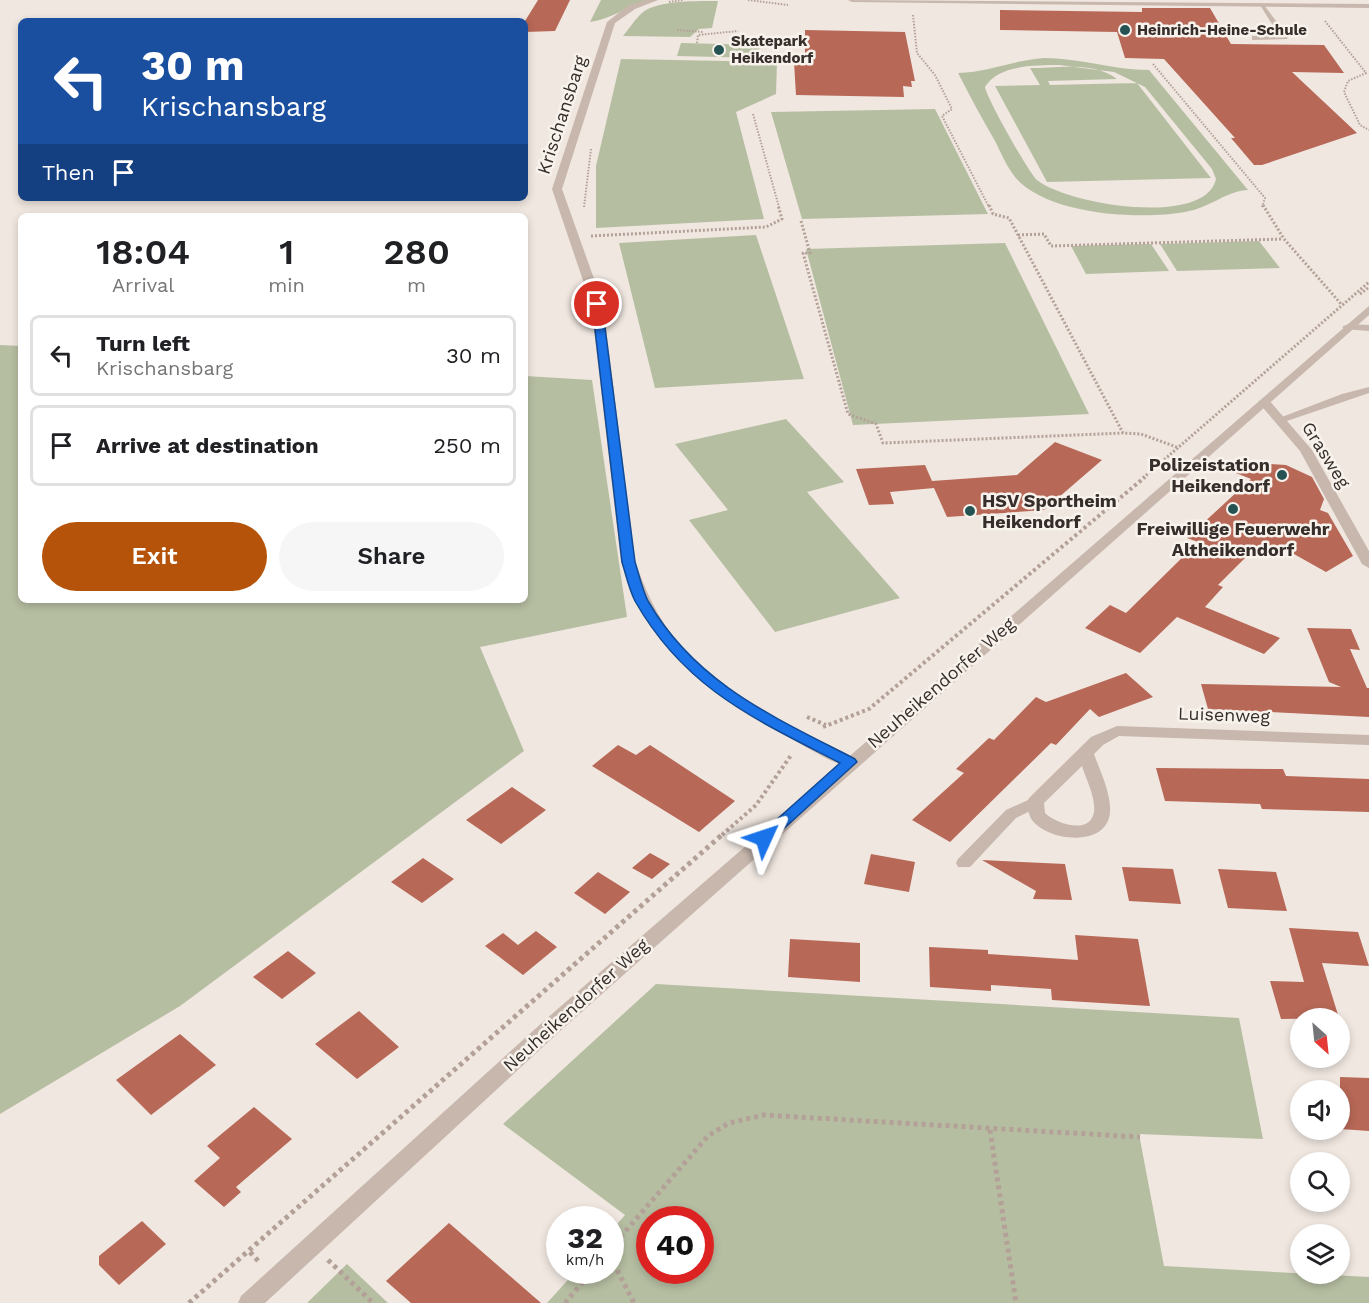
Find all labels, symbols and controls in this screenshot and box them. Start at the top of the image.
place label: Heinrich-Heine-Schule [1137,21,1307,39]
marker: Heinrich-Heine-Schule [1118,23,1132,37]
place label: Skatepark Heikendorf [731,32,814,67]
text: 30 m [141,41,245,90]
icon: left [42,42,120,120]
marker: Skatepark Heikendorf [712,43,726,57]
street label: Krischansbarg [532,53,591,177]
text: Krischansbarg [141,91,326,123]
icon: arrive [107,156,140,189]
text: Then [42,160,95,185]
text: 18:04 [96,231,190,273]
text: 1 [279,231,294,273]
text: 280 [383,231,450,273]
text: Arrival [112,273,174,297]
text: min [268,273,305,297]
text: m [407,273,426,297]
pin [571,278,622,329]
icon: arrive [580,287,613,320]
text: Turn left [96,331,190,356]
icon: left [45,339,78,372]
text: 30 m [446,343,501,368]
text: Krischansbarg [96,356,233,380]
street label: Grasweg [1298,418,1355,492]
icon: arrive [45,429,78,462]
text: Arrive at destination [96,433,319,458]
text: 250 m [433,433,501,458]
place label: Polizeistation Heikendorf [1149,454,1271,496]
marker: Polizeistation Heikendorf [1275,468,1289,482]
place label: HSV Sportheim Heikendorf [982,490,1117,532]
marker: Freiwillige Feuerwehr Altheikendorf [1226,502,1240,516]
marker: HSV Sportheim Heikendorf [963,504,977,518]
place label: Freiwillige Feuerwehr Altheikendorf [1136,518,1330,560]
button: Exit [42,522,267,591]
button: Share [279,522,504,591]
street label: Neuheikendorfer Weg [863,613,1019,752]
street label: Luisenweg [1178,702,1271,727]
position arrow [732,806,796,870]
street label: Neuheikendorfer Weg [499,934,653,1075]
north arrow [1290,1008,1350,1068]
map controls [1290,1008,1350,1284]
button: sound [1290,1080,1350,1140]
button: search [1290,1152,1350,1212]
speed limit sign: 40 [636,1206,714,1284]
text: 32 [567,1220,603,1255]
button: layers [1290,1224,1350,1284]
text: km/h [566,1251,604,1269]

